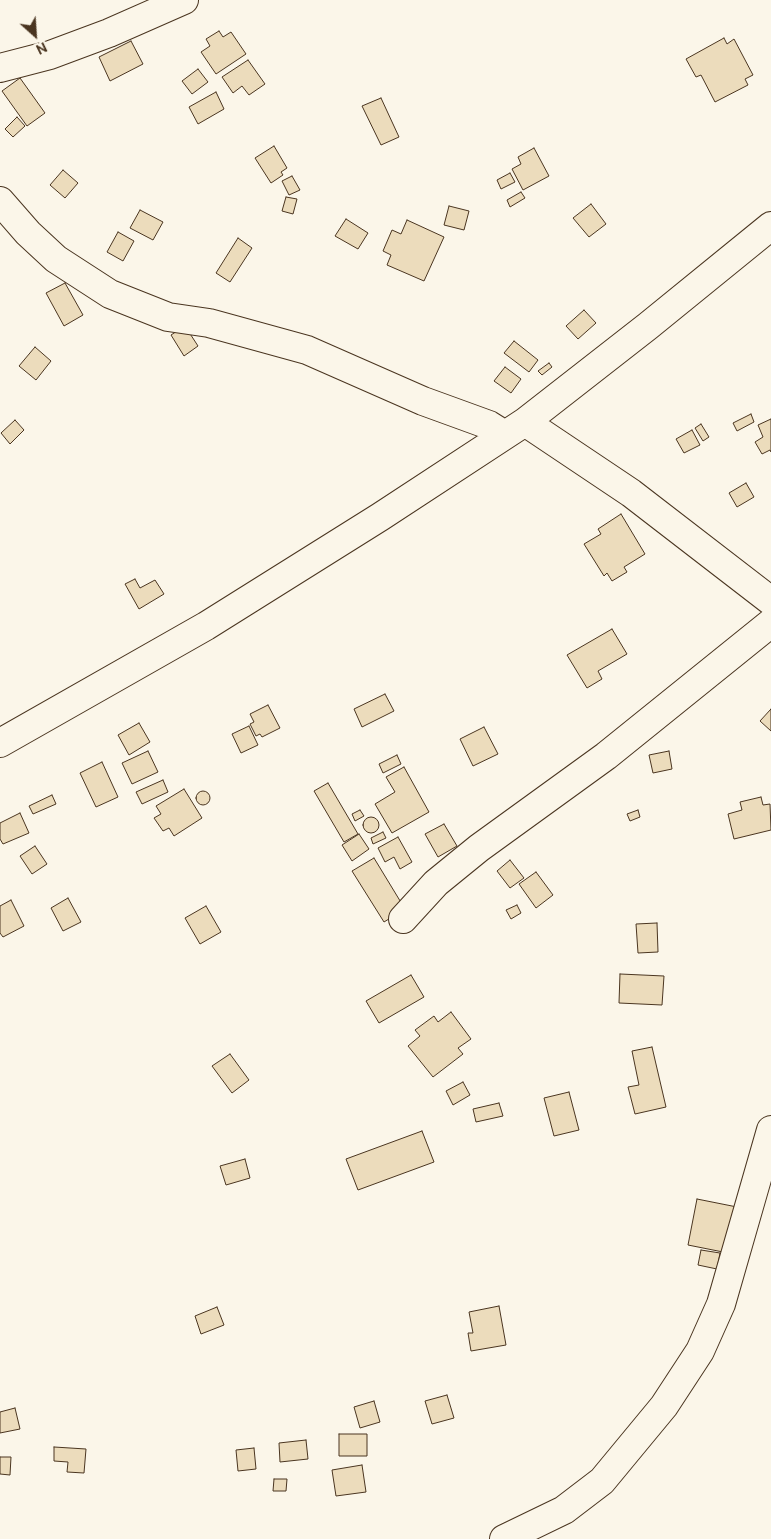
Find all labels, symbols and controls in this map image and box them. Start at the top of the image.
north arrow [10,10,60,60]
text: N [33,39,50,58]

